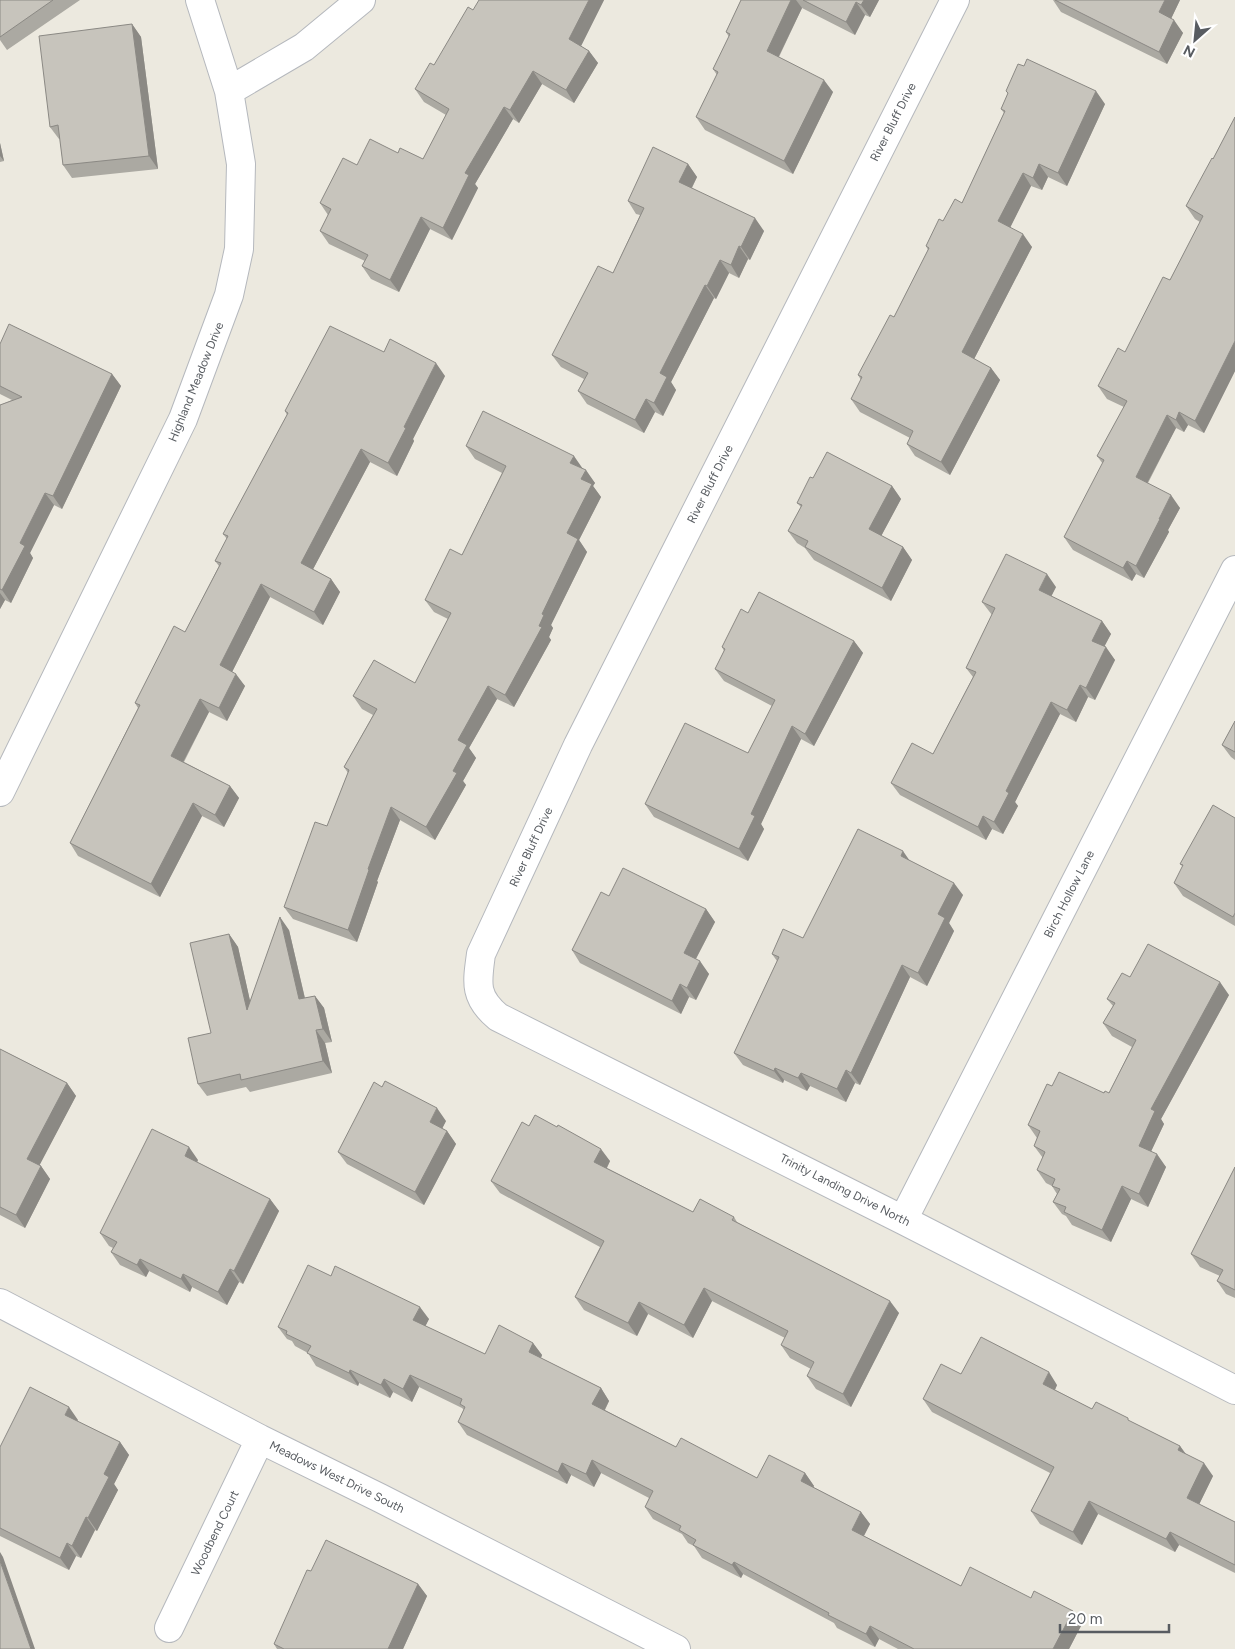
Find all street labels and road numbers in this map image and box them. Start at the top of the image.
street label: River Bluff Drive [867,80,919,164]
street label: Highland Meadow Drive [166,320,227,444]
street label: River Bluff Drive [684,442,736,526]
street label: River Bluff Drive [506,805,556,889]
street label: Birch Hollow Lane [1041,847,1097,940]
street label: Trinity Landing Drive North [778,1151,913,1229]
street label: Meadows West Drive South [267,1438,407,1516]
street label: Woodbend Court [188,1488,242,1578]

